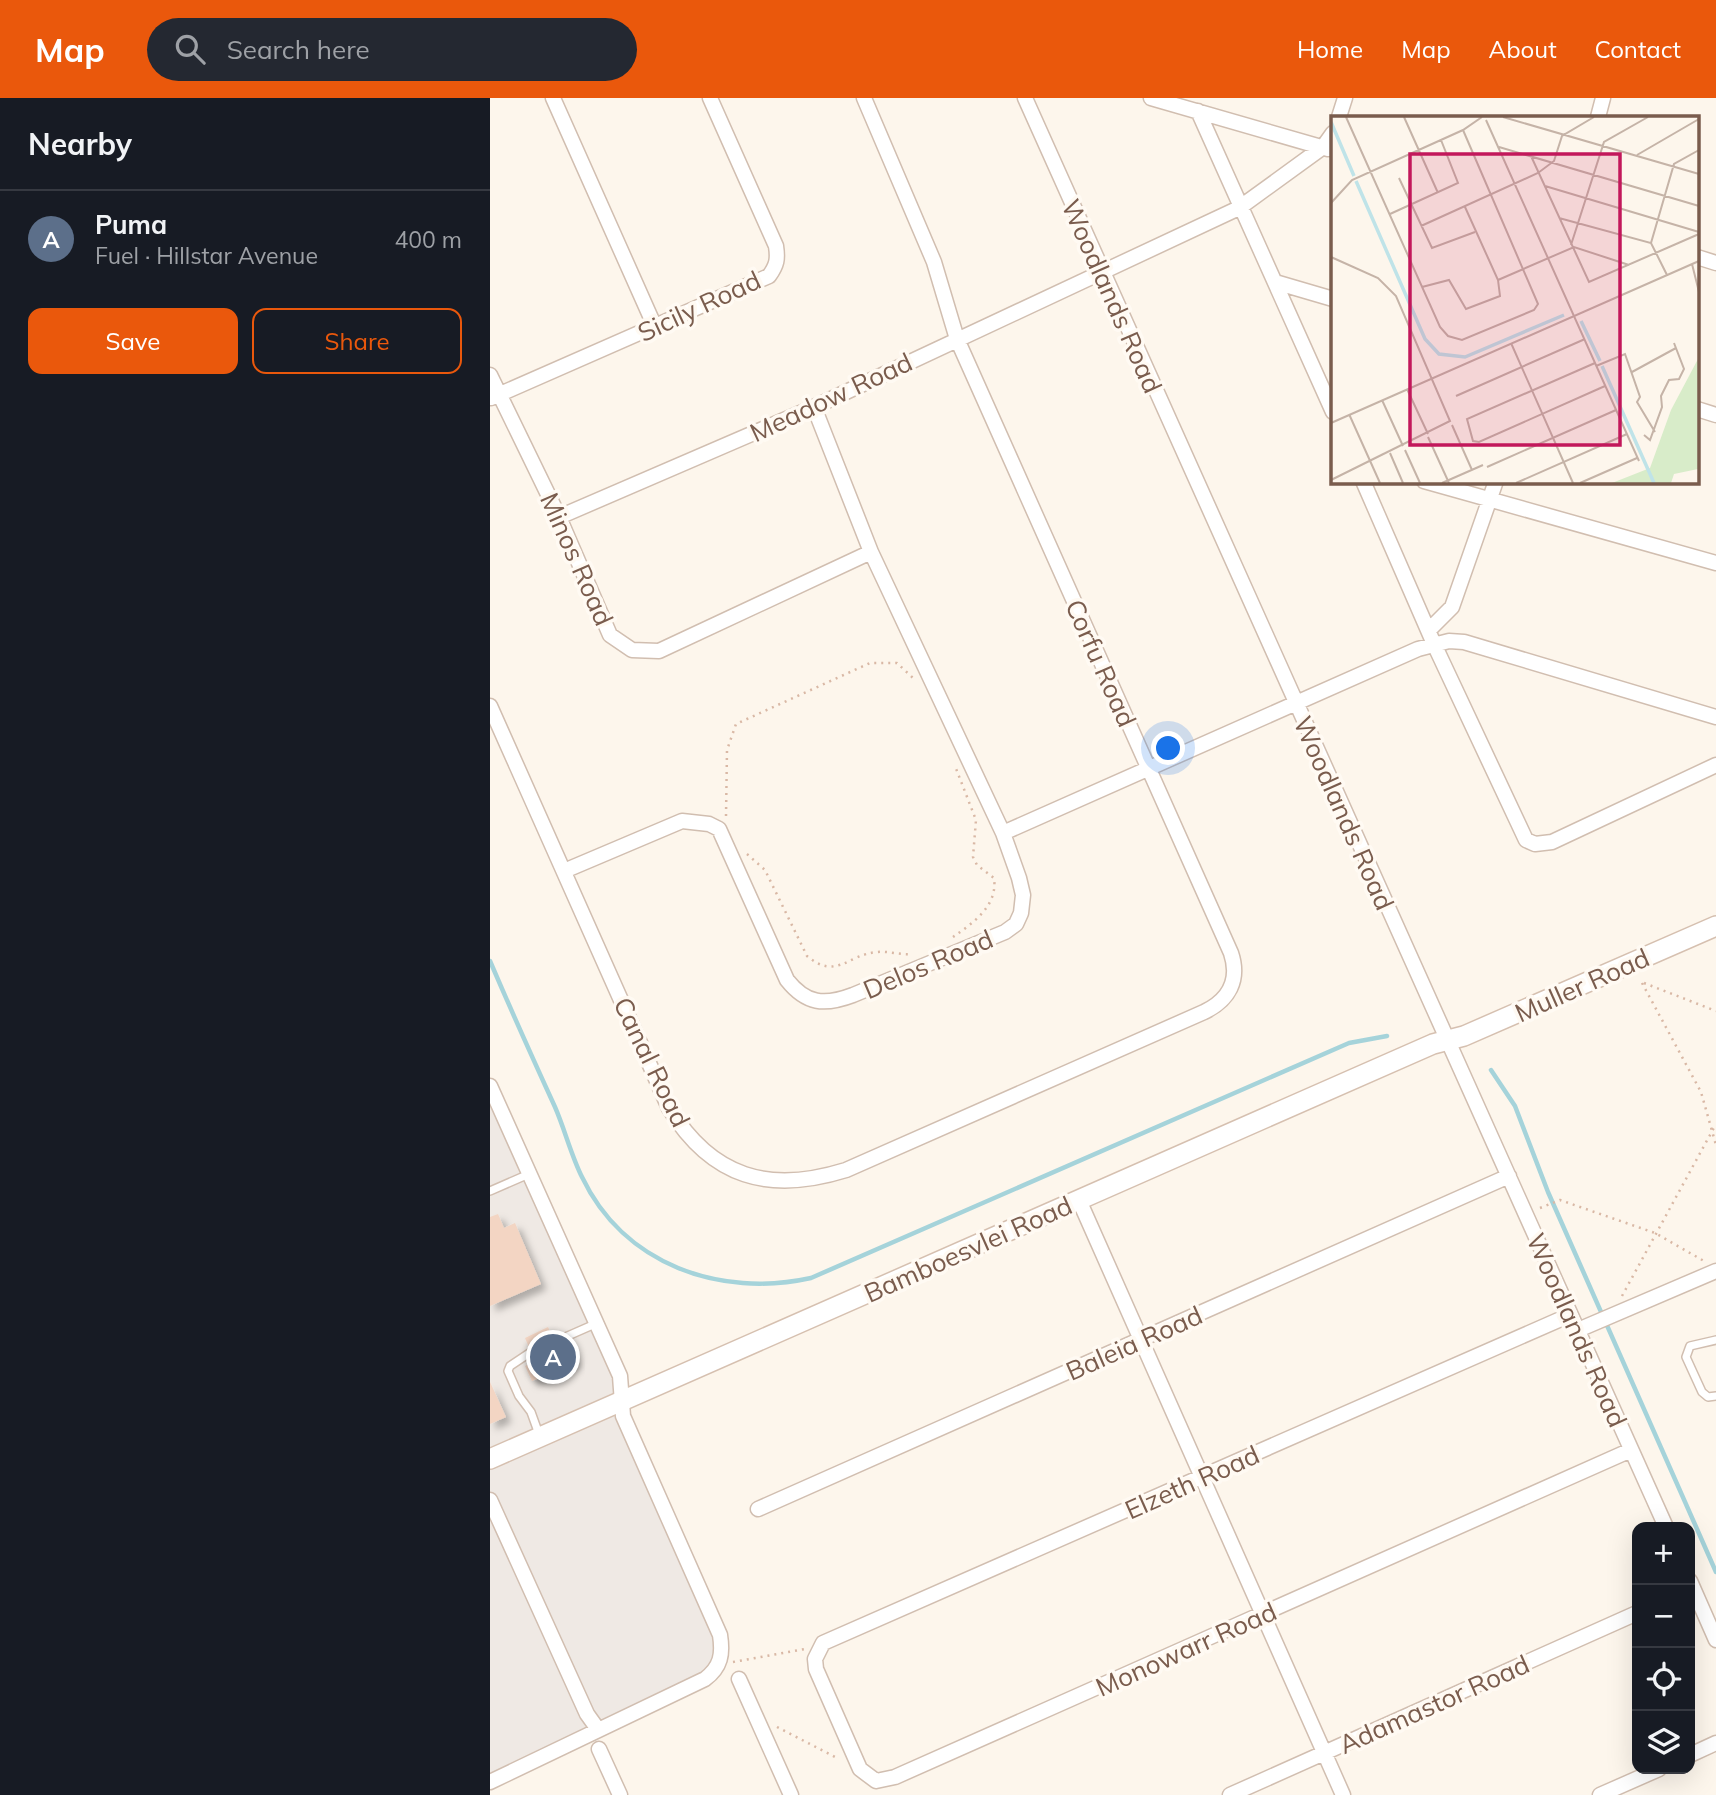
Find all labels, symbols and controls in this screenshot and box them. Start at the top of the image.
search box [147,18,637,81]
text: Map [35,29,105,70]
icon: search [171,30,209,68]
text: Search here [227,33,370,66]
text: Home [1297,34,1363,64]
text: Map [1401,34,1451,64]
text: About [1489,34,1557,64]
text: Contact [1595,34,1681,64]
inset map [1331,116,1698,483]
text: Nearby [28,125,132,163]
street label: Woodlands Road [1054,194,1170,398]
text: Puma [95,208,167,241]
text: A [42,225,60,254]
text: 400 m [394,225,462,254]
text: Fuel · Hillstar Avenue [95,241,318,270]
street label: Sicily Road [632,263,766,349]
button: Save [28,308,238,374]
button: Share [252,308,462,374]
street label: Meadow Road [745,345,917,449]
street label: Minos Road [533,487,621,631]
street label: Corfu Road [1058,594,1144,732]
street label: Woodlands Road [1286,711,1402,915]
your location [1151,731,1185,765]
street label: Delos Road [858,922,998,1006]
street label: Muller Road [1510,941,1654,1029]
street label: Canal Road [606,992,698,1132]
street label: Bamboesvlei Road [859,1188,1077,1310]
street label: Woodlands Road [1519,1228,1635,1432]
street label: Baleia Road [1061,1298,1207,1388]
pin: A [530,1331,576,1383]
street label: Elzeth Road [1120,1438,1264,1526]
map controls [1632,1522,1695,1774]
button: + [1632,1522,1695,1585]
button: − [1632,1585,1695,1648]
street label: Monowarr Road [1090,1594,1282,1704]
street label: Adamastor Road [1334,1647,1534,1761]
button: locate [1632,1648,1695,1711]
button: layers [1632,1711,1695,1774]

